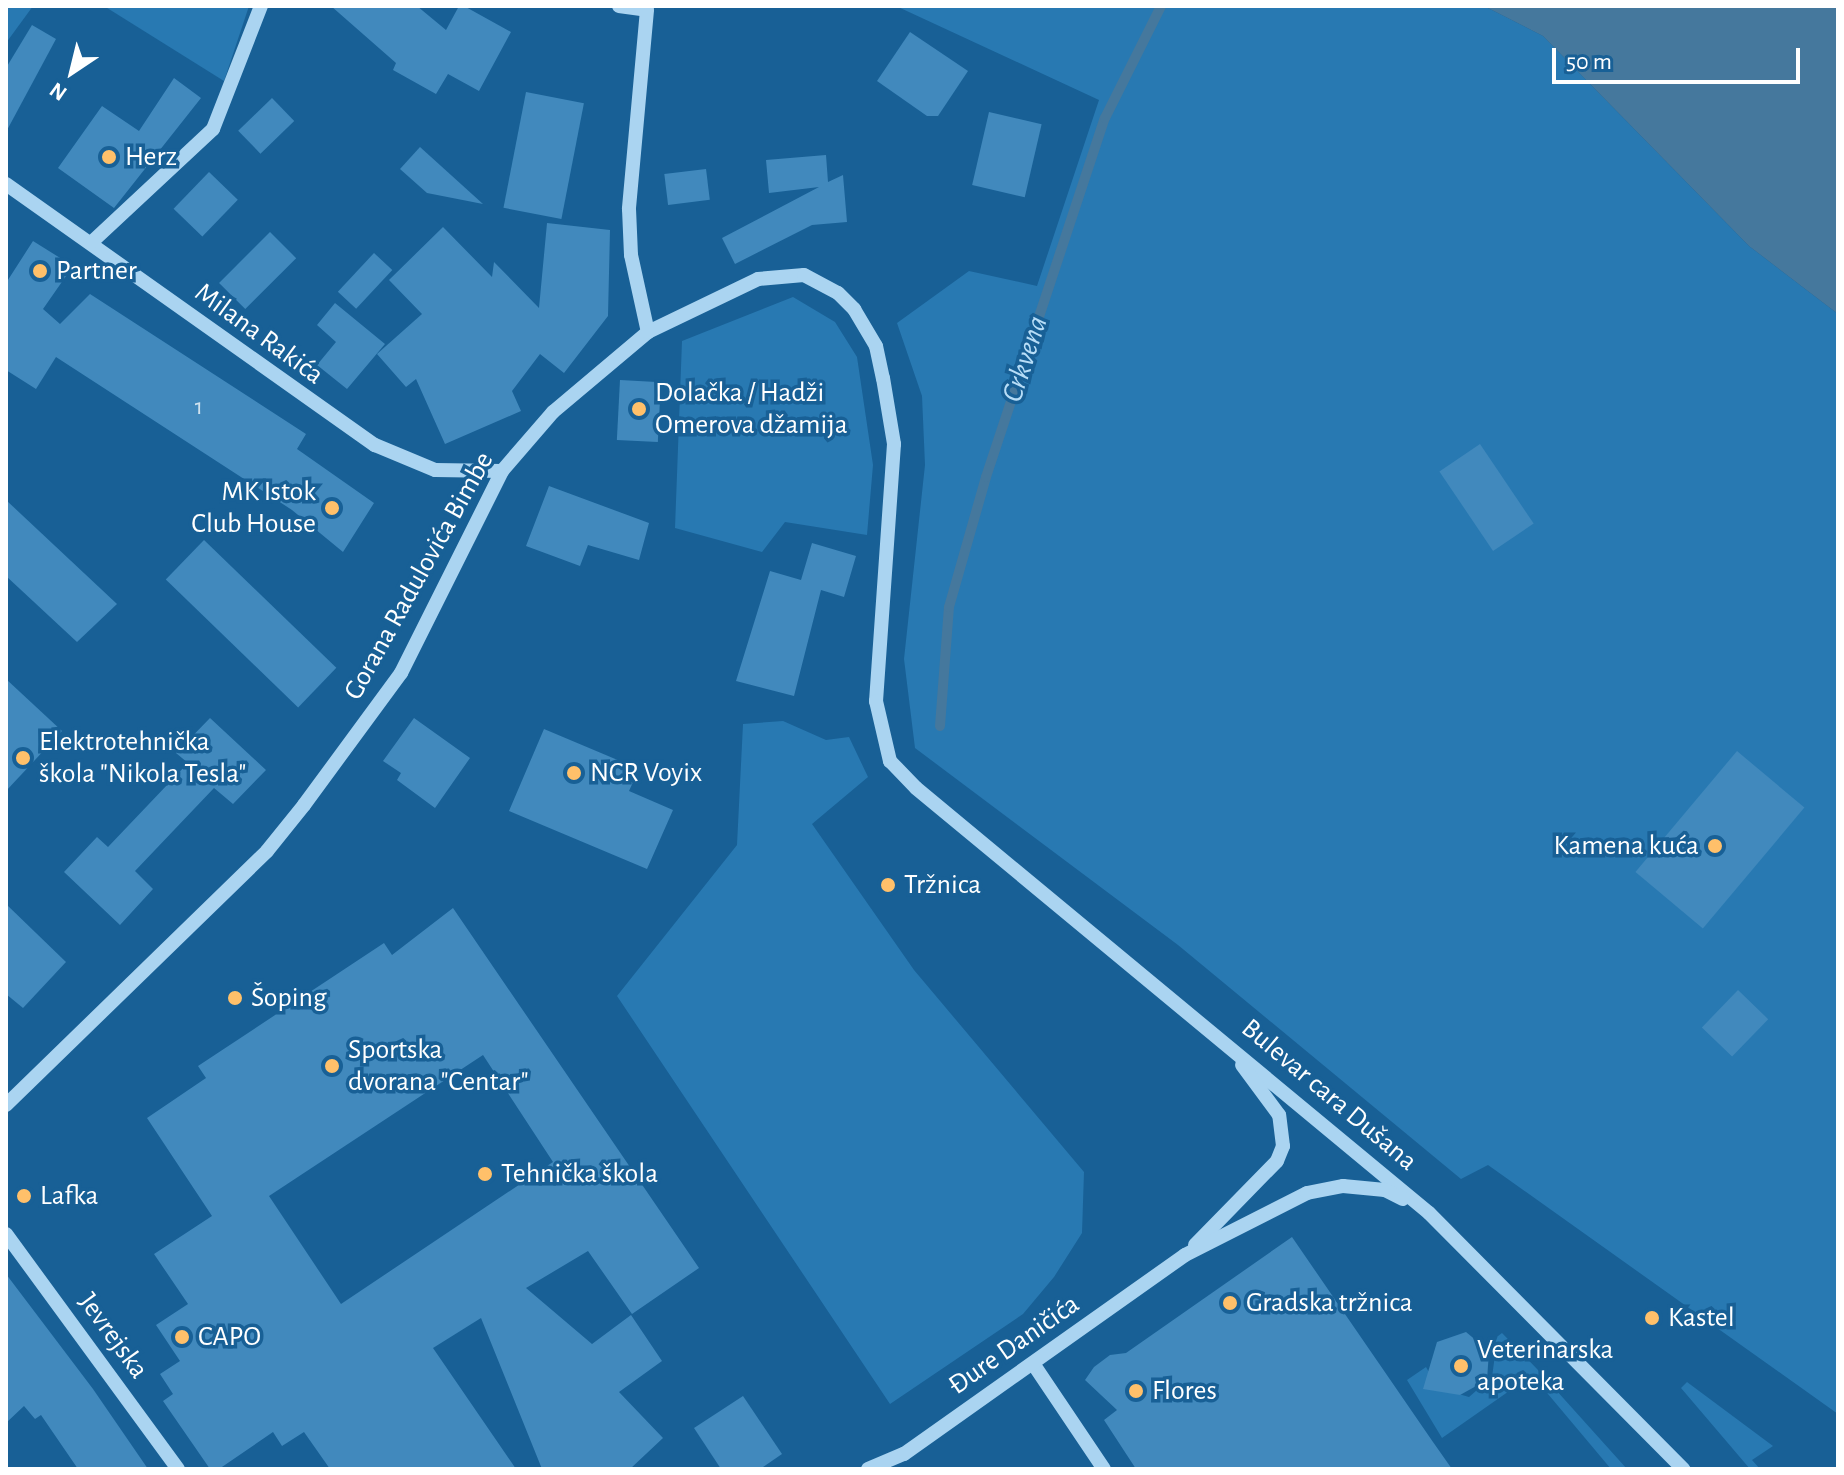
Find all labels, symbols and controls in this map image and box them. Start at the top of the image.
north arrow [32,32,112,112]
scale bar [1556,32,1804,82]
text: 50 m [1566,50,1612,74]
text: N [46,78,71,105]
place label: Herz [125,140,177,174]
marker: Herz [100,148,118,166]
place label: Partner [56,254,137,288]
marker: Partner [31,262,49,280]
street label: Milana Rakića [188,276,330,392]
water label: Crkvena [994,311,1056,407]
place label: Dolačka / Hadži Omerova džamija [655,376,848,442]
house number: 1 [195,394,203,422]
marker: Dolačka / Hadži Omerova džamija [630,400,648,418]
street label: Gorana Radulovića Bimbe [337,446,501,706]
place label: MK Istok Club House [191,475,316,541]
marker: MK Istok Club House [323,499,341,517]
place label: Elektrotehnička škola "Nikola Tesla" [39,725,246,791]
marker: Elektrotehnička škola "Nikola Tesla" [14,749,32,767]
place label: NCR Voyix [590,756,702,790]
marker: NCR Voyix [565,764,583,782]
place label: Kamena kuća [1554,829,1699,863]
marker: Kamena kuća [1706,837,1724,855]
place label: Tržnica [904,868,981,902]
marker: Tržnica [879,876,897,894]
place label: Šoping [251,981,327,1015]
marker: Šoping [226,989,244,1007]
street label: Bulevar cara Dušana [1234,1012,1424,1178]
place label: Sportska dvorana "Centar" [348,1033,529,1099]
marker: Sportska dvorana "Centar" [323,1057,341,1075]
place label: Tehnička škola [501,1157,658,1191]
marker: Tehnička škola [476,1165,494,1183]
place label: Lafka [40,1179,98,1213]
marker: Lafka [15,1187,33,1205]
place label: Gradska tržnica [1246,1286,1413,1320]
street label: Jevrejska [71,1287,155,1385]
street label: Đure Daničića [942,1288,1086,1402]
marker: Gradska tržnica [1221,1294,1239,1312]
place label: Kastel [1668,1301,1735,1335]
marker: Kastel [1643,1309,1661,1327]
place label: CAPO [198,1320,261,1354]
marker: CAPO [173,1328,191,1346]
place label: Veterinarska apoteka [1477,1333,1613,1399]
marker: Veterinarska apoteka [1452,1357,1470,1375]
place label: Flores [1152,1374,1217,1408]
marker: Flores [1127,1382,1145,1400]

